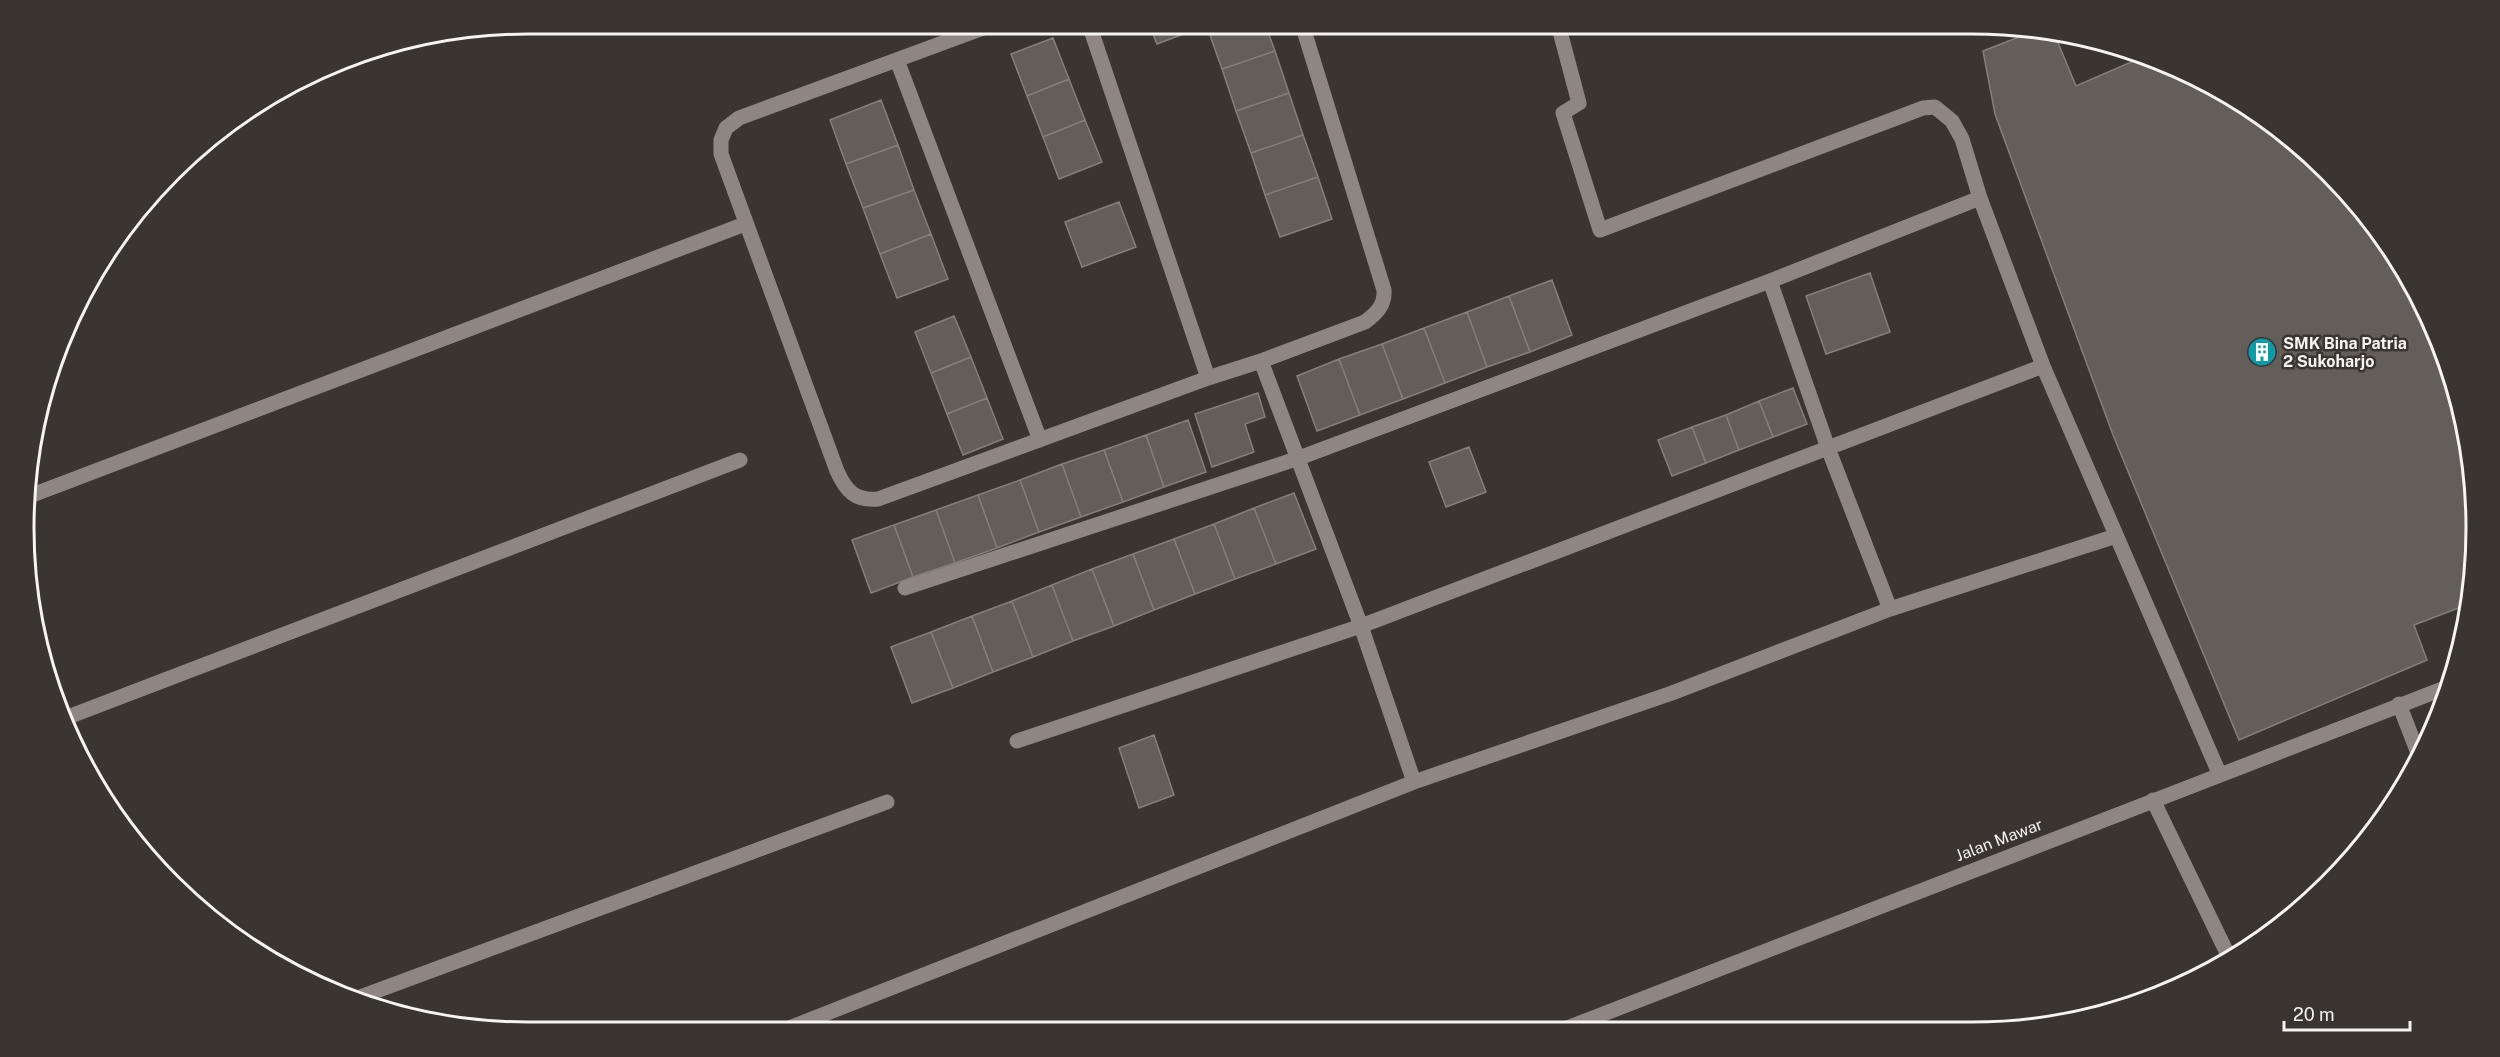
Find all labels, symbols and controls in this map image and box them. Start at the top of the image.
place label: SMK Bina Patria 2 Sukoharjo [2283,334,2407,371]
building icon: SMK Bina Patria 2 Sukoharjo [2246,336,2278,368]
street label: Jalan Mawar [1953,815,2045,865]
scale bar [2284,994,2410,1032]
text: 20 m [2293,1004,2335,1025]

